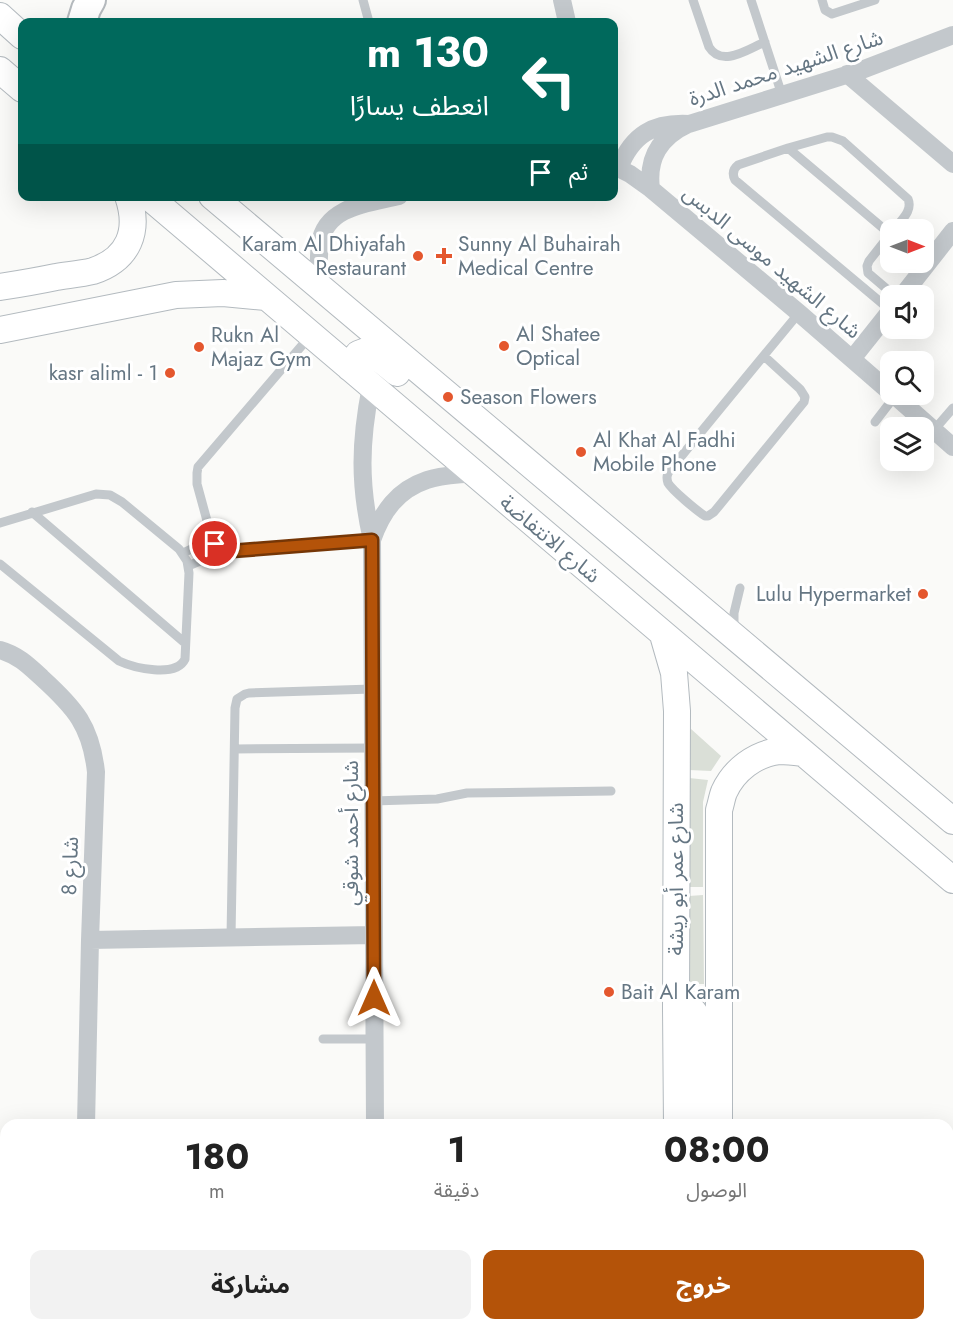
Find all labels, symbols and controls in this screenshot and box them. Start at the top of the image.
text: 130 m [367,22,489,83]
street label: شارع الشهيد محمد الدرة [685,22,887,114]
icon: left [510,42,588,120]
text: انعطف يسارًا [350,86,489,125]
icon: arrive [524,156,557,189]
text: ثم [569,156,588,188]
street label: شارع الشهيد موسى الدبس [676,178,868,346]
north arrow [880,219,934,273]
map controls [880,219,934,471]
place label: Karam Al Dhiyafah Restaurant [242,229,406,283]
place label: Sunny Al Buhairah Medical Centre [458,229,621,283]
marker: Sunny Al Buhairah Medical Centre [435,247,453,265]
marker: Karam Al Dhiyafah Restaurant [411,249,425,263]
button: sound [880,285,934,339]
place label: Al Shatee Optical [516,319,600,373]
place label: Rukn Al Majaz Gym [211,320,312,374]
marker: Al Shatee Optical [497,339,511,353]
marker: Rukn Al Majaz Gym [192,340,206,354]
button: search [880,351,934,405]
place label: kasr aliml - 1 [49,358,158,388]
marker: kasr aliml - 1 [163,366,177,380]
place label: Season Flowers [460,382,597,412]
marker: Season Flowers [441,390,455,404]
button: layers [880,417,934,471]
place label: Al Khat Al Fadhi Mobile Phone [593,425,736,479]
marker: Al Khat Al Fadhi Mobile Phone [574,445,588,459]
street label: شارع الانتفاضة [493,488,607,590]
pin [189,518,240,569]
icon: arrive [198,527,231,560]
place label: Lulu Hypermarket [756,579,911,609]
marker: Lulu Hypermarket [916,587,930,601]
street label: شارع أحمد شوقي [336,760,367,906]
street label: شارع عمر أبو ريشة [661,803,691,955]
street label: شارع 8 [54,836,86,896]
position arrow [342,966,406,1030]
place label: Bait Al Karam [621,977,740,1007]
marker: Bait Al Karam [602,985,616,999]
text: 1 [447,1123,466,1175]
text: 08:00 [664,1123,770,1175]
text: 180 [185,1130,249,1182]
text: دقيقة [434,1176,479,1205]
text: الوصول [686,1176,747,1205]
text: m [209,1177,225,1206]
button: مشاركة [30,1250,471,1319]
button: خروج [483,1250,924,1319]

